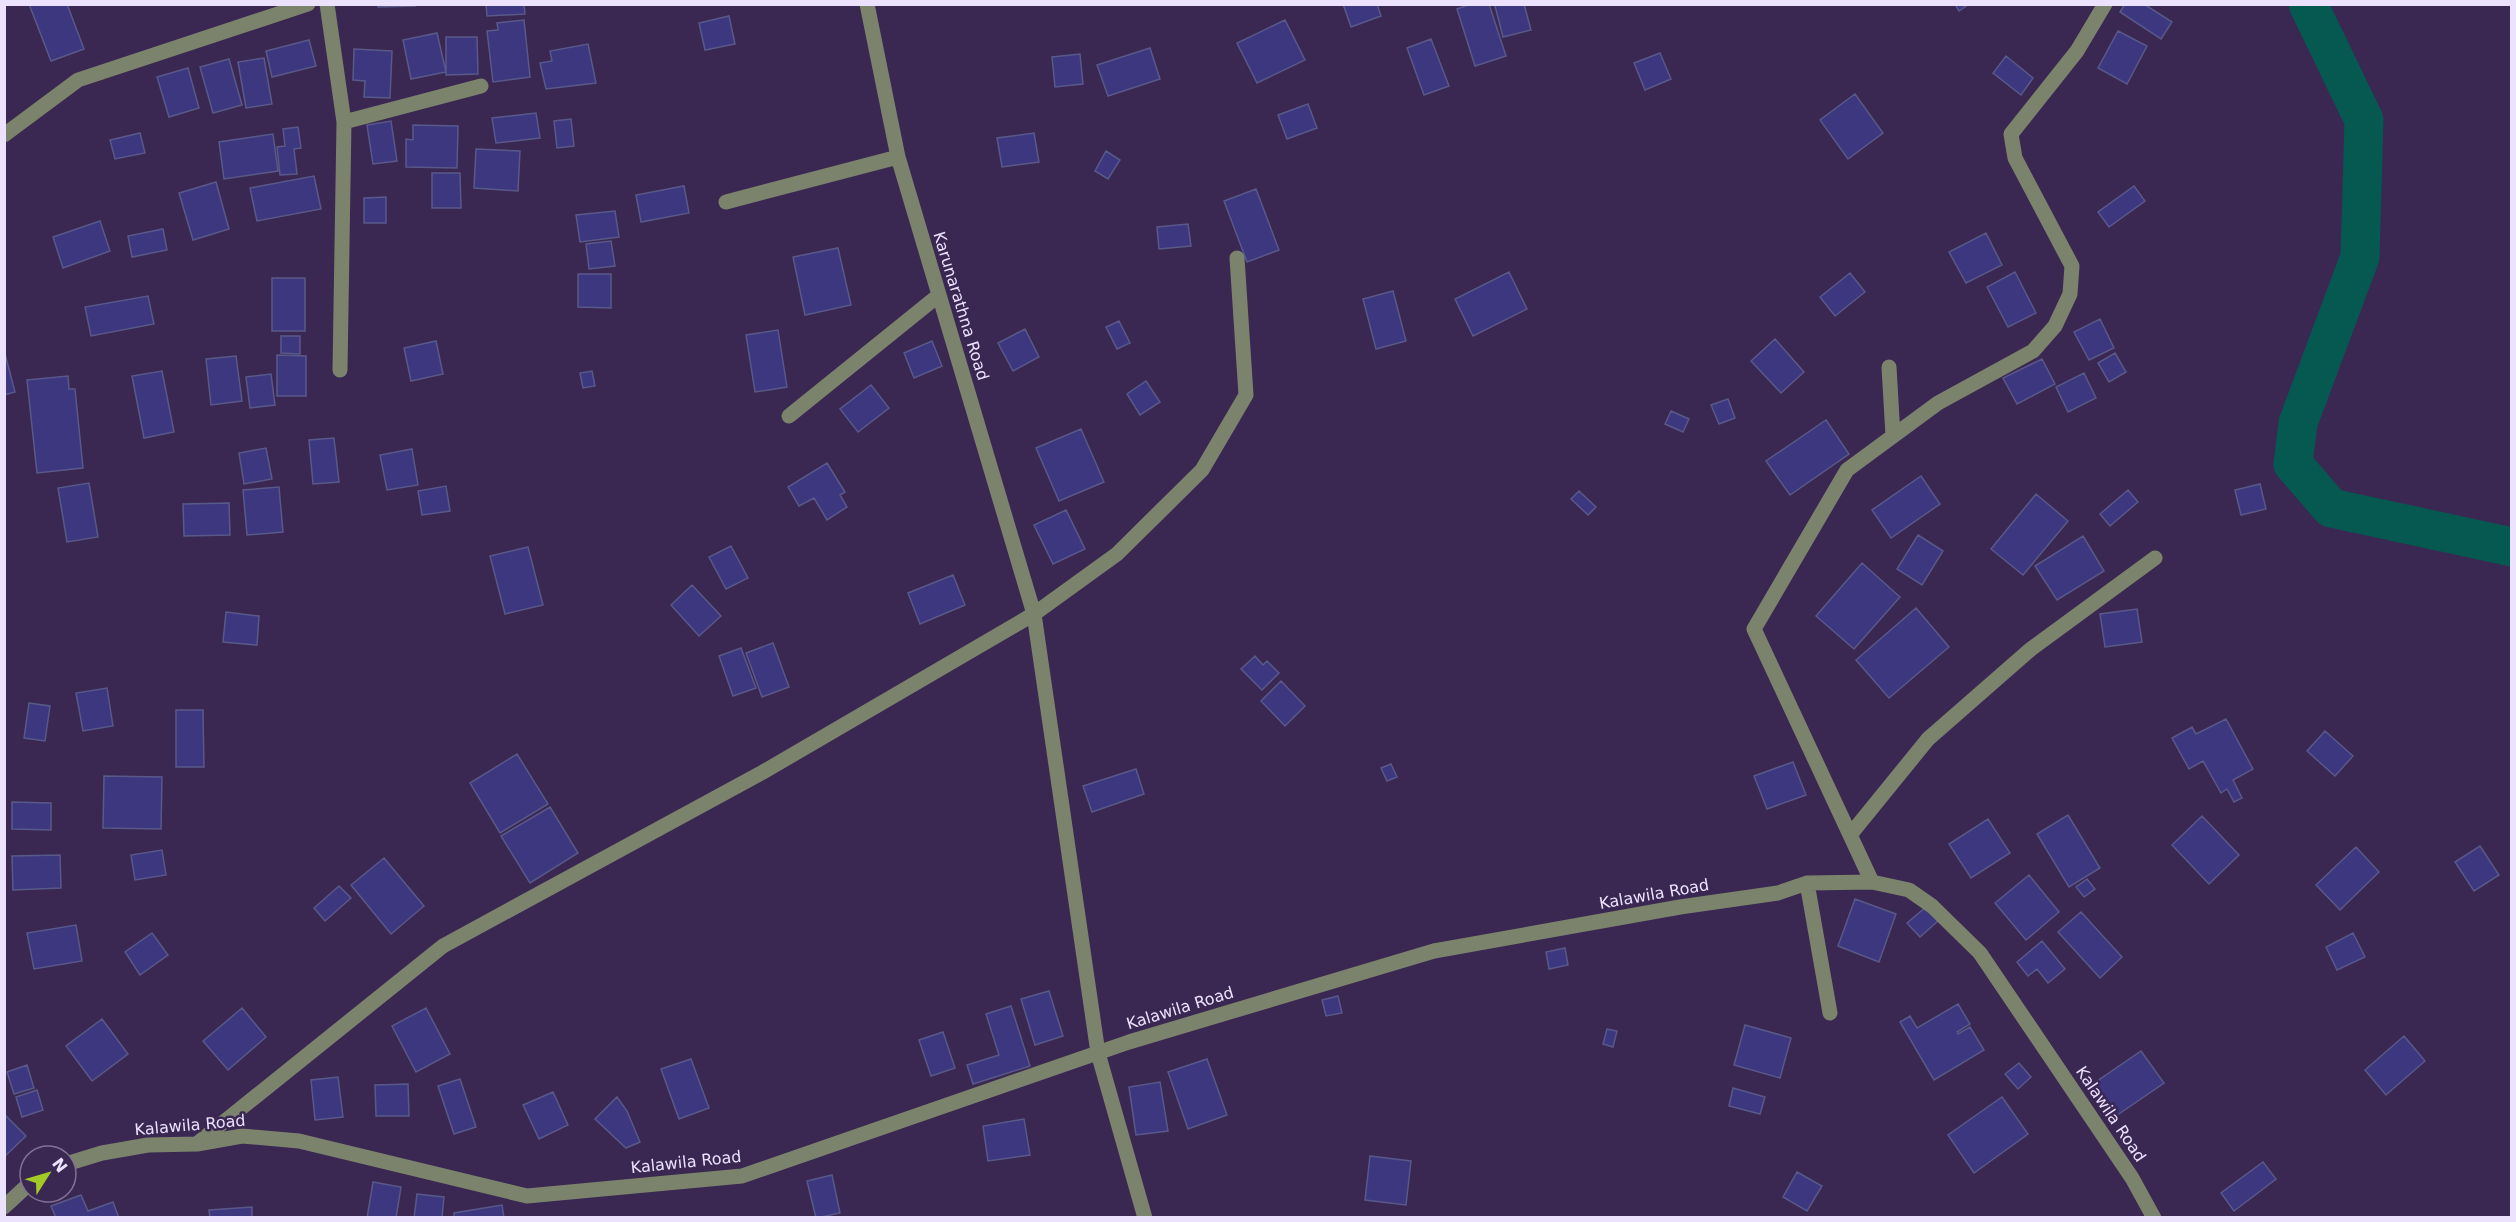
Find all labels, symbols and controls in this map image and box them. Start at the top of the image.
street label: Karunarathna Road [929,229,993,383]
street label: Kalawila Road [1598,875,1710,913]
street label: Kalawila Road [1124,983,1236,1033]
street label: Kalawila Road [2072,1063,2150,1165]
street label: Kalawila Road [134,1111,246,1139]
north arrow [18,1144,78,1204]
street label: Kalawila Road [630,1147,742,1177]
text: N [48,1154,71,1176]

